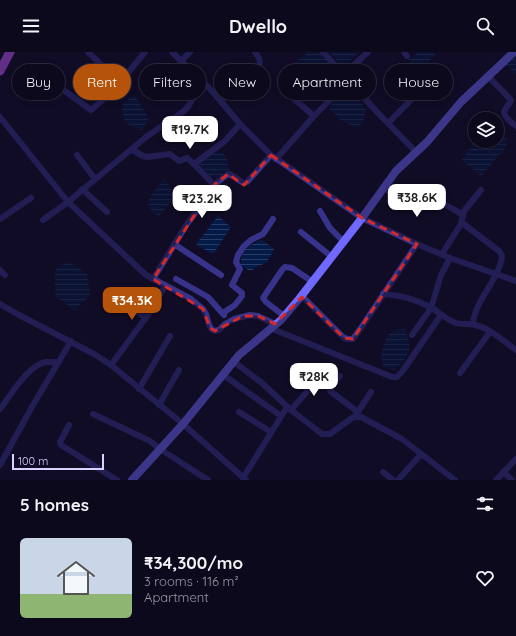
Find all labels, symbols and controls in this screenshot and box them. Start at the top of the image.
icon: menu [20,15,42,37]
text: Dwello [229,15,287,38]
icon: search [474,15,496,37]
chip: Buy [12,64,65,100]
chip: Rent [73,64,131,100]
chip: Filters [139,64,206,100]
chip: New [214,64,270,100]
chip: Apartment [278,64,376,100]
chip: House [384,64,453,100]
map controls [468,112,504,148]
button: layers [468,112,504,148]
pin: ₹19.7K [157,116,223,150]
text: ₹19.7K [171,121,209,137]
pin: ₹38.6K [384,184,450,218]
pin: ₹23.2K [169,185,235,219]
text: ₹38.6K [397,189,437,205]
text: ₹23.2K [182,190,222,206]
pin: ₹34.3K [99,287,165,321]
text: ₹34.3K [112,292,152,308]
pin: ₹28K [290,363,338,397]
text: ₹28K [299,368,329,384]
scale bar [12,452,104,471]
text: 100 m [18,454,48,468]
icon: filters [474,493,496,515]
text: 5 homes [20,494,89,515]
text: ₹34,300/mo [144,552,243,573]
icon: home [52,554,100,602]
icon: heart [474,567,496,589]
text: 3 rooms · 116 m² [144,573,239,589]
text: Apartment [144,589,209,605]

